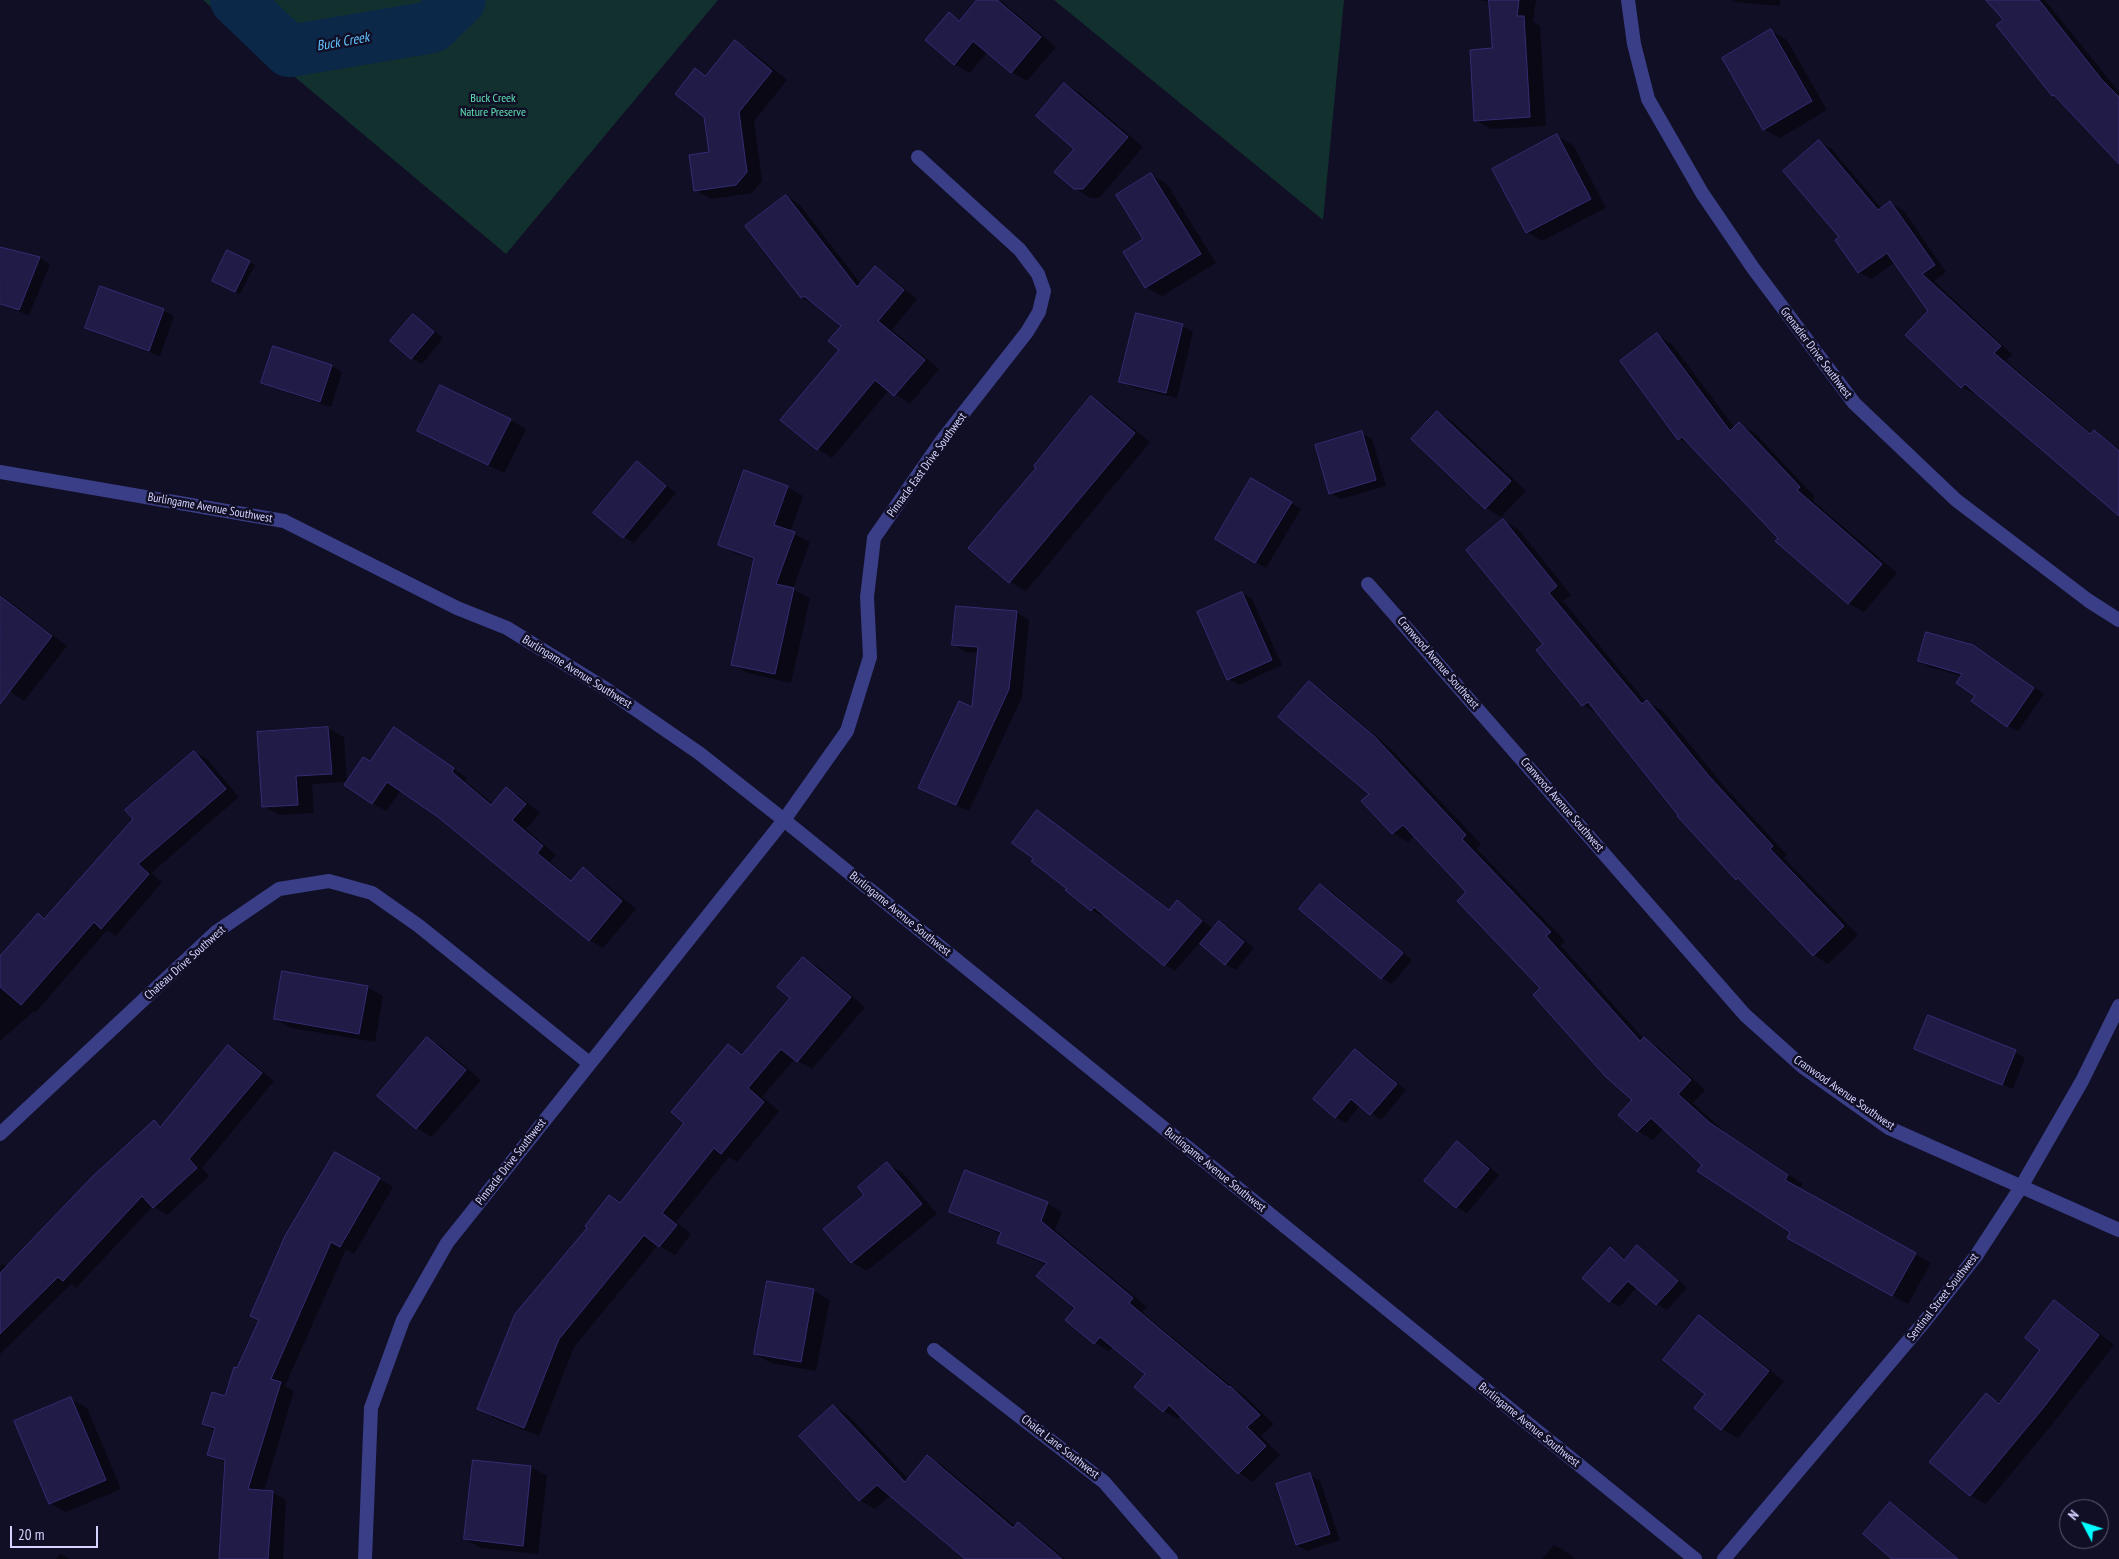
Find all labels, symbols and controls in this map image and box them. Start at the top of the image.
water label: Buck Creek [315,29,371,55]
park label: Buck Creek Nature Preserve [460,92,526,120]
street label: Grenadier Drive Southwest [1777,305,1855,401]
street label: Pinnacle East Drive Southwest [884,410,970,520]
street label: Burlingame Avenue Southwest [147,490,273,526]
street label: Cranwood Avenue Southeast [1394,614,1482,712]
street label: Burlingame Avenue Southwest [520,632,634,712]
street label: Cranwood Avenue Southwest [1517,755,1607,855]
street label: Burlingame Avenue Southwest [846,869,954,959]
street label: Chateau Drive Southwest [142,923,228,1003]
street label: Cranwood Avenue Southwest [1791,1053,1897,1133]
street label: Pinnacle Drive Southwest [473,1116,549,1208]
street label: Burlingame Avenue Southwest [1161,1125,1269,1215]
street label: Sentinal Street Southwest [1904,1250,1982,1344]
street label: Burlingame Avenue Southwest [1475,1380,1583,1470]
street label: Chalet Lane Southwest [1018,1412,1102,1482]
north arrow [2059,1499,2109,1549]
text: N [2064,1506,2083,1524]
scale bar [12,1516,100,1548]
text: 20 m [18,1525,44,1544]

